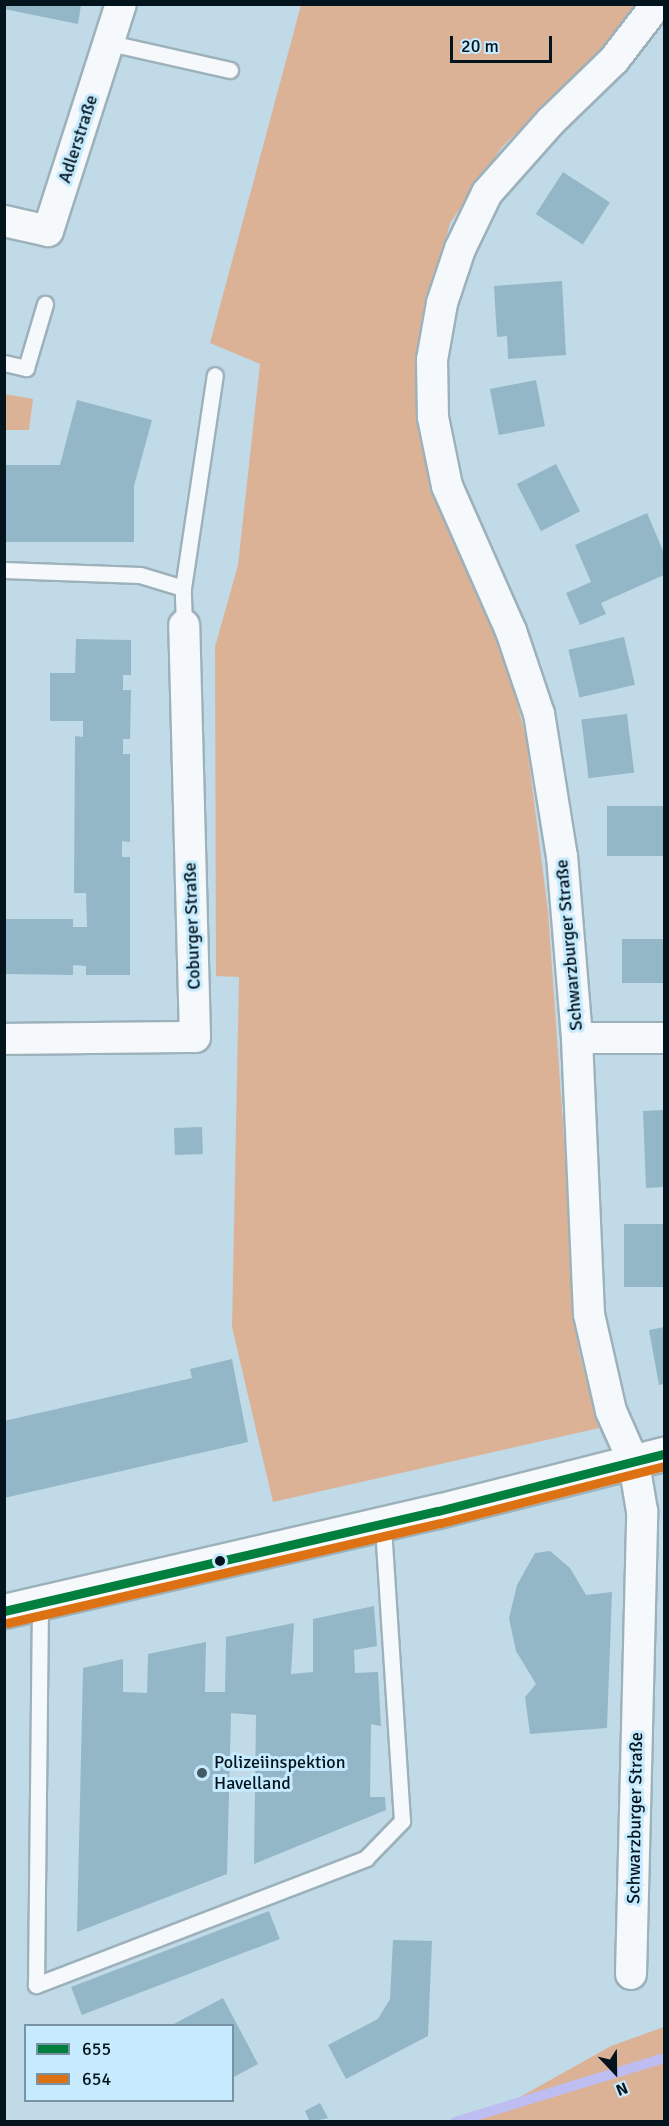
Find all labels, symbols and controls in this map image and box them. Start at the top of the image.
scale bar [453,24,555,62]
text: 20 m [461,35,499,57]
street label: Adlerstraße [54,92,102,186]
street label: Schwarzburger Straße [551,858,587,1032]
street label: Coburger Straße [179,862,205,990]
unlabelled marker [214,1555,226,1567]
street label: Schwarzburger Straße [623,1732,647,1904]
place label: Polizeiinspektion Havelland [214,1752,345,1794]
marker: Polizeiinspektion Havelland [195,1766,209,1780]
legend [24,2024,234,2102]
text: 655 [82,2038,111,2060]
north arrow [585,2042,645,2102]
text: 654 [82,2068,111,2090]
text: N [613,2077,631,2100]

